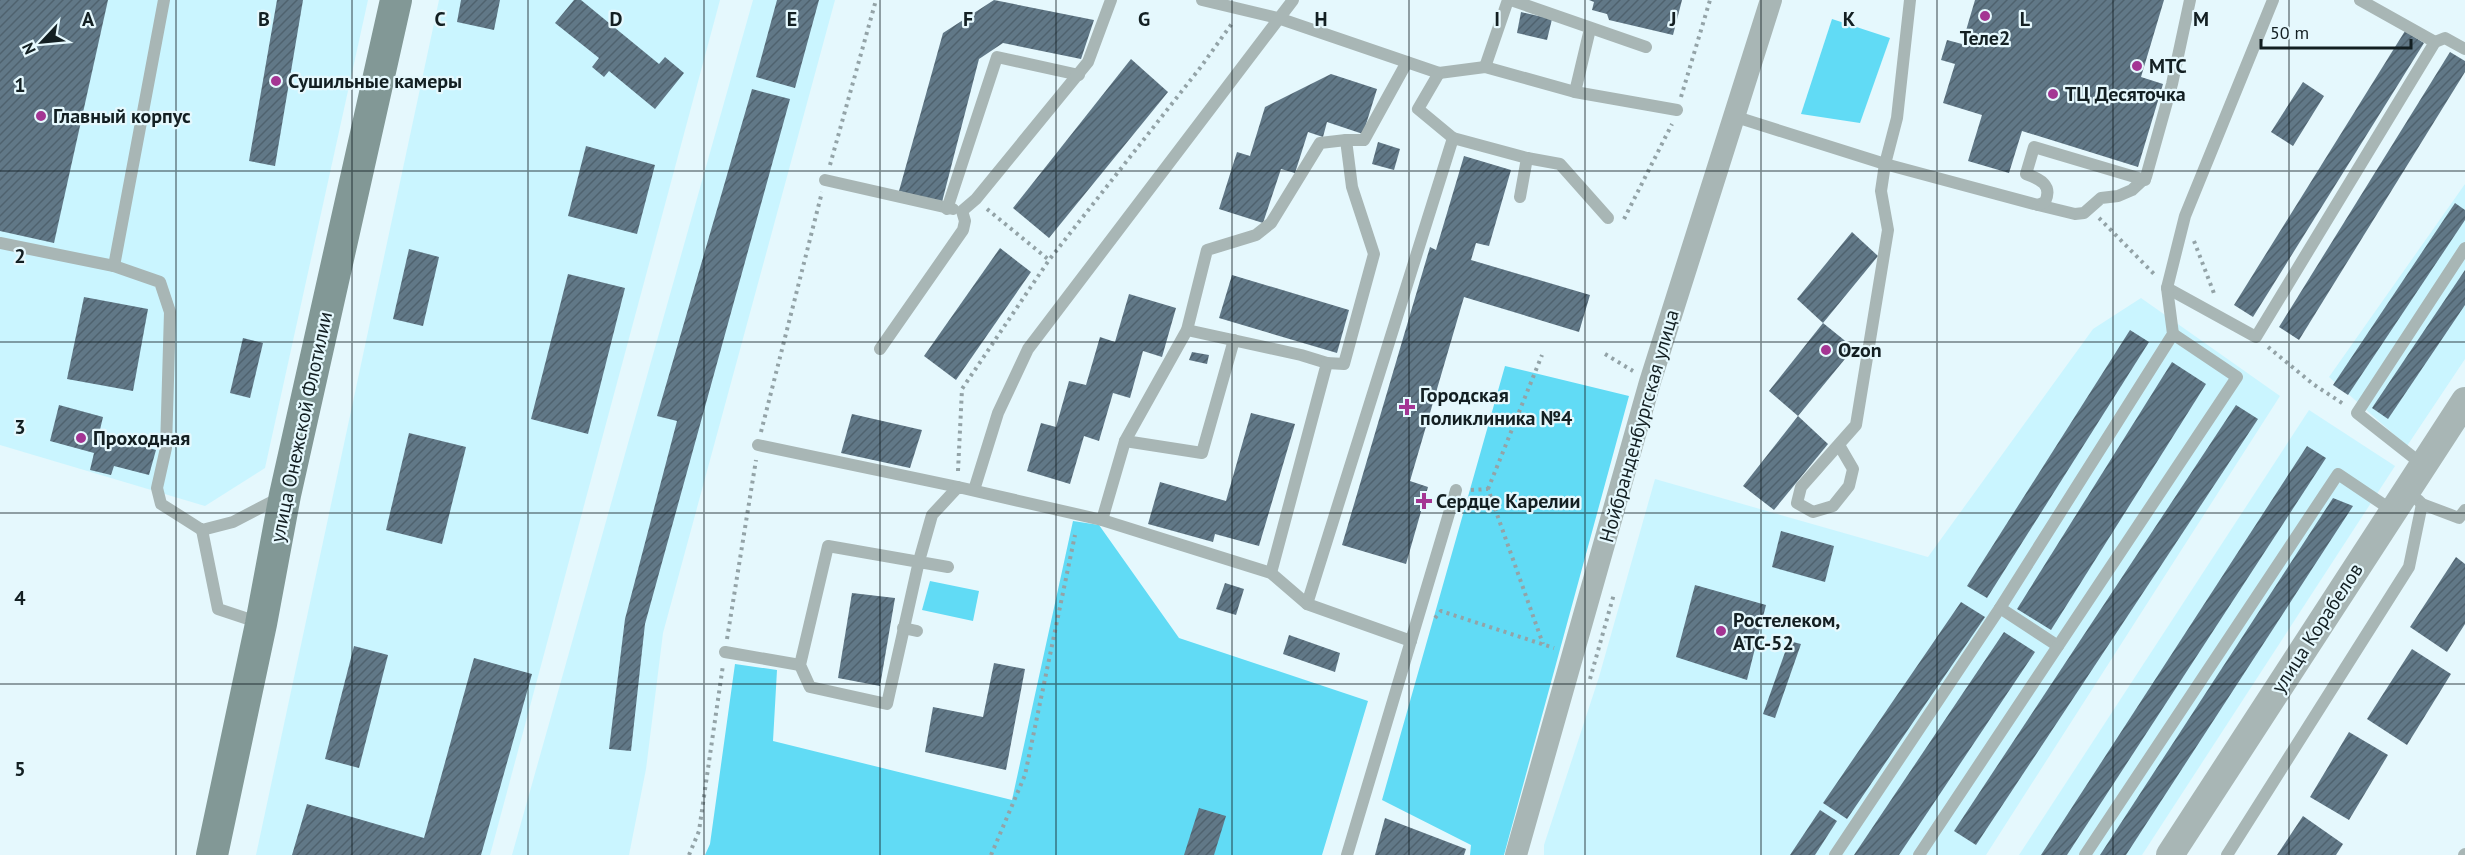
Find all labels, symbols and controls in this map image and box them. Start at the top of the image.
text: A [82,6,95,32]
text: B [258,6,270,32]
text: C [434,6,446,32]
text: D [610,6,623,32]
text: E [787,6,797,32]
text: F [963,6,973,32]
text: G [1138,6,1150,32]
text: H [1314,6,1328,32]
text: I [1494,6,1500,32]
text: J [1669,6,1676,32]
text: K [1843,6,1856,32]
text: L [2020,6,2031,32]
text: M [2193,6,2209,32]
marker: Теле2 [1978,9,1992,23]
north arrow [12,12,72,72]
scale bar [2261,12,2411,50]
text: 50 m [2270,21,2309,44]
place label: Теле2 [1960,25,2010,51]
text: N [17,39,40,58]
place label: МТС [2149,53,2187,79]
marker: МТС [2130,59,2144,73]
place label: Сушильные камеры [288,68,462,94]
text: 1 [14,72,26,98]
marker: Сушильные камеры [269,74,283,88]
place label: ТЦ Десяточка [2065,81,2186,107]
marker: ТЦ Десяточка [2046,87,2060,101]
place label: Главный корпус [53,103,191,129]
marker: Главный корпус [34,109,48,123]
text: 2 [14,243,26,269]
street label: Нойбранденбургская улица [1593,307,1685,545]
street label: улица Онежской Флотилии [264,309,338,545]
place label: Ozon [1838,337,1882,363]
marker: Ozon [1819,343,1833,357]
place label: Городская поликлиника №4 [1420,382,1573,431]
marker: Городская поликлиника №4 [1398,398,1416,416]
text: 3 [14,414,26,440]
place label: Проходная [93,425,190,451]
marker: Проходная [74,431,88,445]
place label: Сердце Карелии [1436,488,1580,514]
marker: Сердце Карелии [1417,494,1431,508]
street label: улица Корабелов [2265,558,2369,698]
text: 4 [14,585,26,611]
place label: Ростелеком, АТС-52 [1733,607,1840,656]
marker: Ростелеком, АТС-52 [1714,624,1728,638]
text: 5 [14,756,26,782]

